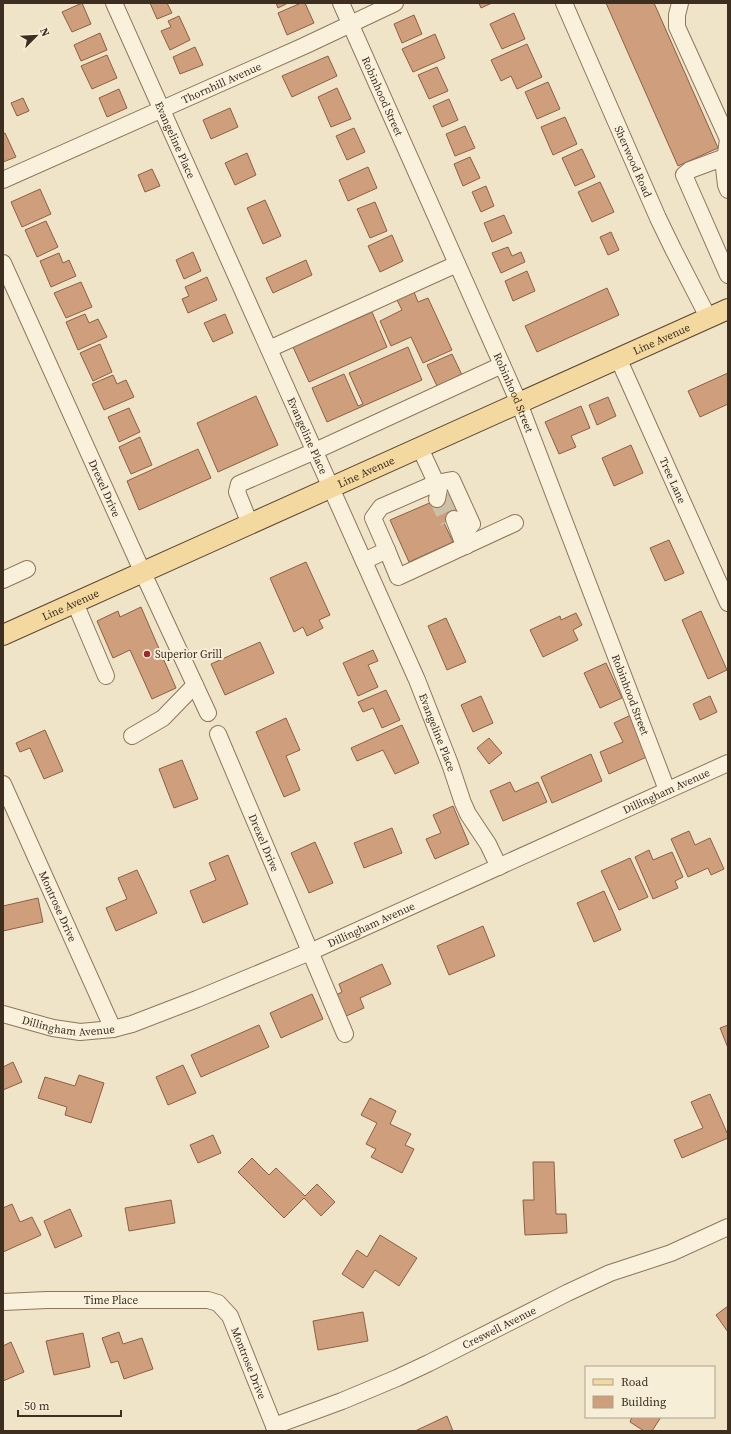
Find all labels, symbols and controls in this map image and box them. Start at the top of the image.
north arrow [16,16,56,56]
text: N [36,25,53,39]
street label: Robinhood Street [358,54,406,139]
street label: Thornhill Avenue [179,59,264,108]
street label: Evangeline Place [151,99,199,181]
street label: Sherwood Road [611,124,655,201]
street label: Line Avenue [631,320,693,359]
street label: Robinhood Street [490,350,537,435]
street label: Evangeline Place [283,395,331,477]
street label: Line Avenue [335,453,397,492]
street label: Tree Lane [656,455,689,506]
street label: Drexel Drive [85,457,124,520]
street label: Line Avenue [40,586,102,624]
place label: Superior Grill [155,647,222,662]
marker: Superior Grill [142,649,152,659]
street label: Robinhood Street [608,652,652,738]
street label: Evangeline Place [415,691,459,774]
street label: Dillingham Avenue [621,765,713,818]
street label: Drexel Drive [245,812,283,874]
street label: Montrose Drive [35,869,80,945]
street label: Dillingham Avenue [325,898,418,951]
street label: Dillingham Avenue [20,1013,116,1040]
street label: Time Place [84,1293,138,1308]
street label: Creswell Avenue [460,1303,539,1353]
street label: Montrose Drive [227,1325,270,1402]
legend [585,1366,715,1418]
text: Road [621,1374,648,1390]
scale bar [18,1392,121,1418]
text: Building [621,1394,666,1410]
text: 50 m [24,1398,50,1414]

